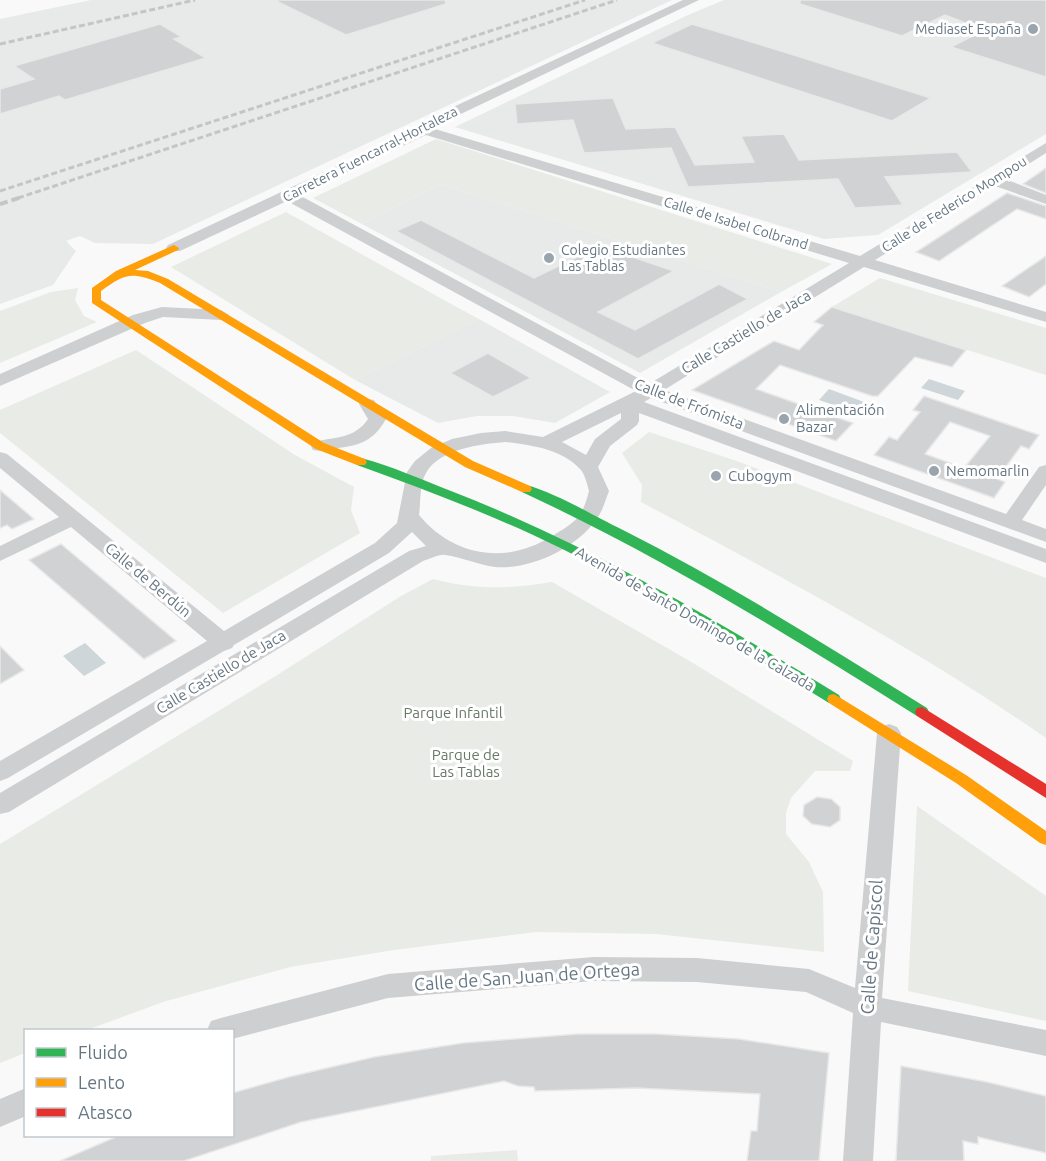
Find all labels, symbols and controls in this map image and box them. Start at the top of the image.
place label: Mediaset España [915,21,1021,37]
marker: Mediaset España [1026,22,1040,36]
street label: Carretera Fuencarral-Hortaleza [280,103,460,205]
street label: Calle de Federico Mompou [879,153,1029,255]
street label: Calle de Isabel Colbrand [662,193,810,253]
place label: Colegio Estudiantes Las Tablas [561,242,686,274]
marker: Colegio Estudiantes Las Tablas [542,251,556,265]
street label: Calle Castiello de Jaca [678,286,814,377]
street label: Calle de Frómista [632,375,746,432]
place label: Alimentación Bazar [796,401,885,435]
marker: Alimentación Bazar [777,412,791,426]
place label: Nemomarlin [946,462,1029,479]
marker: Nemomarlin [927,464,941,478]
place label: Cubogym [728,467,792,484]
marker: Cubogym [709,469,723,483]
street label: Calle de Berdún [102,539,195,620]
street label: Avenida de Santo Domingo de la Calzada [573,543,818,694]
street label: Calle Castiello de Jaca [153,626,289,717]
park label: Parque Infantil [403,704,503,721]
park label: Parque de Las Tablas [432,746,500,780]
street label: Calle de Capiscol [856,879,886,1015]
street label: Calle de San Juan de Ortega [413,958,640,994]
legend [24,1029,234,1137]
text: Fluido [78,1042,128,1062]
text: Lento [78,1072,125,1092]
text: Atasco [78,1102,133,1122]

